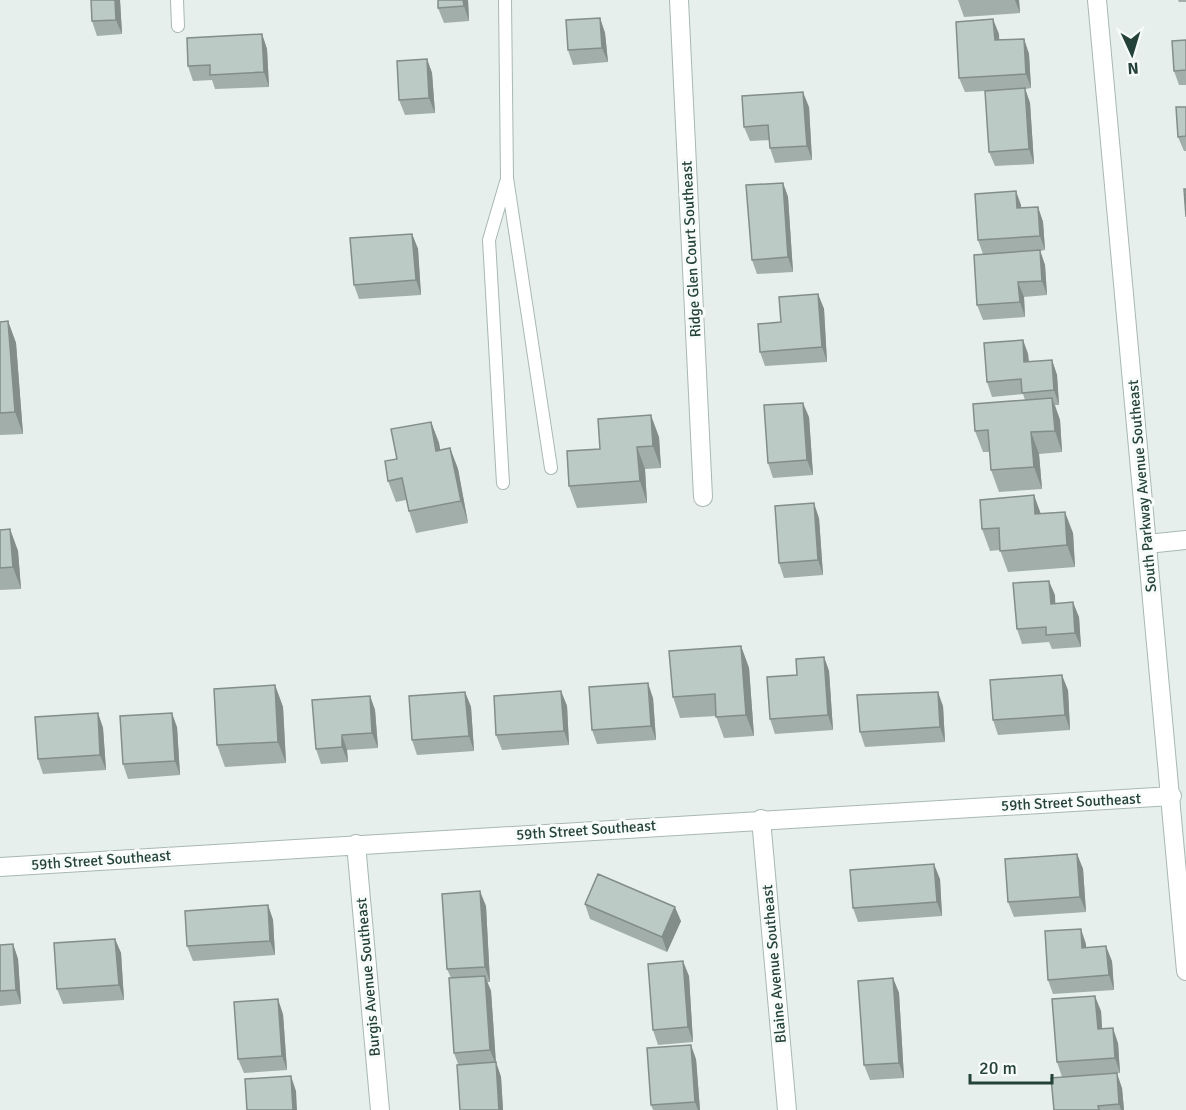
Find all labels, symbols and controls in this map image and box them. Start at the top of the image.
north arrow [1102,24,1162,84]
text: N [1127,58,1139,78]
street label: Ridge Glen Court Southeast [677,160,705,338]
street label: South Parkway Avenue Southeast [1124,379,1160,593]
street label: 59th Street Southeast [1001,789,1141,815]
street label: 59th Street Southeast [516,816,656,844]
street label: 59th Street Southeast [31,846,171,874]
street label: Blaine Avenue Southeast [758,884,790,1044]
street label: Burgis Avenue Southeast [352,897,384,1057]
scale bar [970,1047,1052,1085]
text: 20 m [979,1057,1017,1079]

